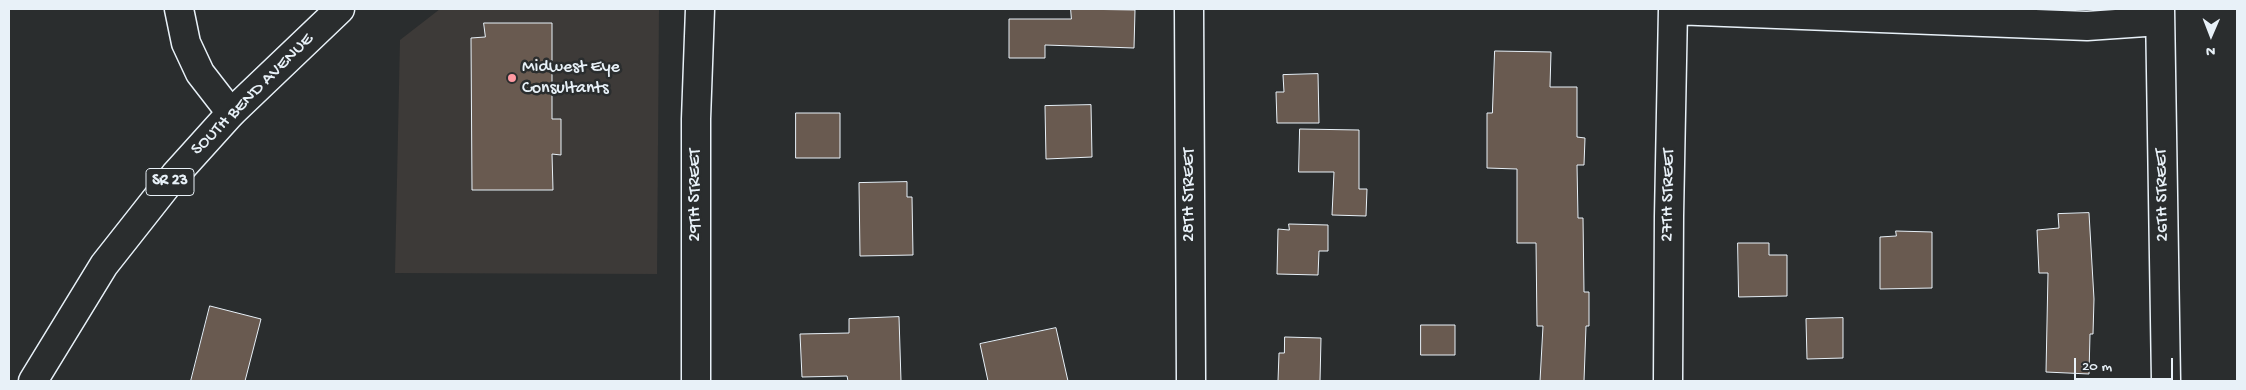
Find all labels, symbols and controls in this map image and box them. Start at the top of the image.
north arrow [2186,10,2236,60]
street label: SOUTH BEND AVENUE [187,29,319,161]
text: N [2206,42,2215,59]
place label: Midwest Eye Consultants [522,57,620,100]
marker: Midwest Eye Consultants [506,72,518,84]
street label: 29TH STREET [685,148,707,242]
street label: 28TH STREET [1179,148,1201,242]
street label: 27TH STREET [1657,148,1681,242]
street label: 26TH STREET [2151,148,2175,242]
road number: SR 23 [146,168,194,196]
scale bar [2076,348,2175,380]
text: 20 m [2082,358,2112,376]

